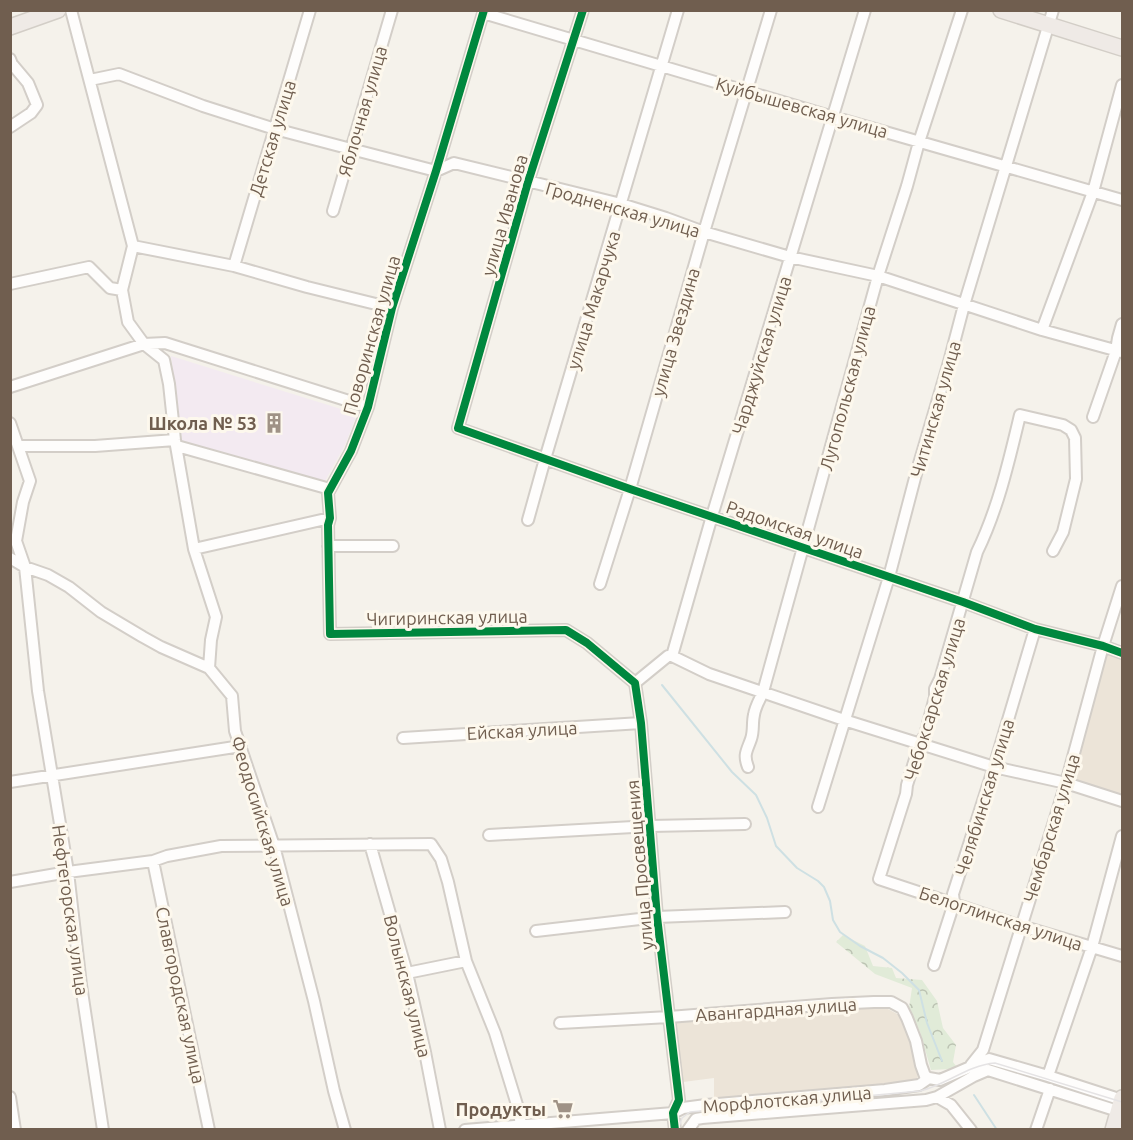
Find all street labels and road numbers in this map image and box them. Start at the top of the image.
street label: Яблочная улица [334,43,390,179]
street label: Куйбышевская улица [714,73,890,141]
street label: Детская улица [245,77,299,199]
street label: улица Иванова [477,152,531,278]
street label: Гродненская улица [543,177,703,241]
street label: улица Макарчука [562,228,624,372]
street label: Поворинская улица [339,253,403,417]
street label: улица Звездина [647,265,703,399]
street label: Чарджуйская улица [727,273,795,437]
street label: Лугопольская улица [815,304,879,472]
street label: Читинская улица [906,339,964,479]
street label: Радомская улица [724,496,866,562]
street label: Чигиринская улица [366,606,528,628]
street label: Чебоксарская улица [900,615,968,783]
street label: Челябинская улица [951,716,1017,878]
street label: Ейская улица [466,717,578,743]
street label: Феодосийская улица [228,734,298,908]
street label: Чембарская улица [1019,751,1083,905]
street label: улица Просвещения [622,779,656,951]
street label: Нефтегорская улица [49,823,93,997]
street label: Белоглинская улица [917,882,1085,954]
street label: Славгородская улица [152,905,210,1085]
street label: Волынская улица [381,913,435,1059]
street label: Авангардная улица [695,993,857,1025]
street label: Морфлотская улица [702,1082,872,1116]

